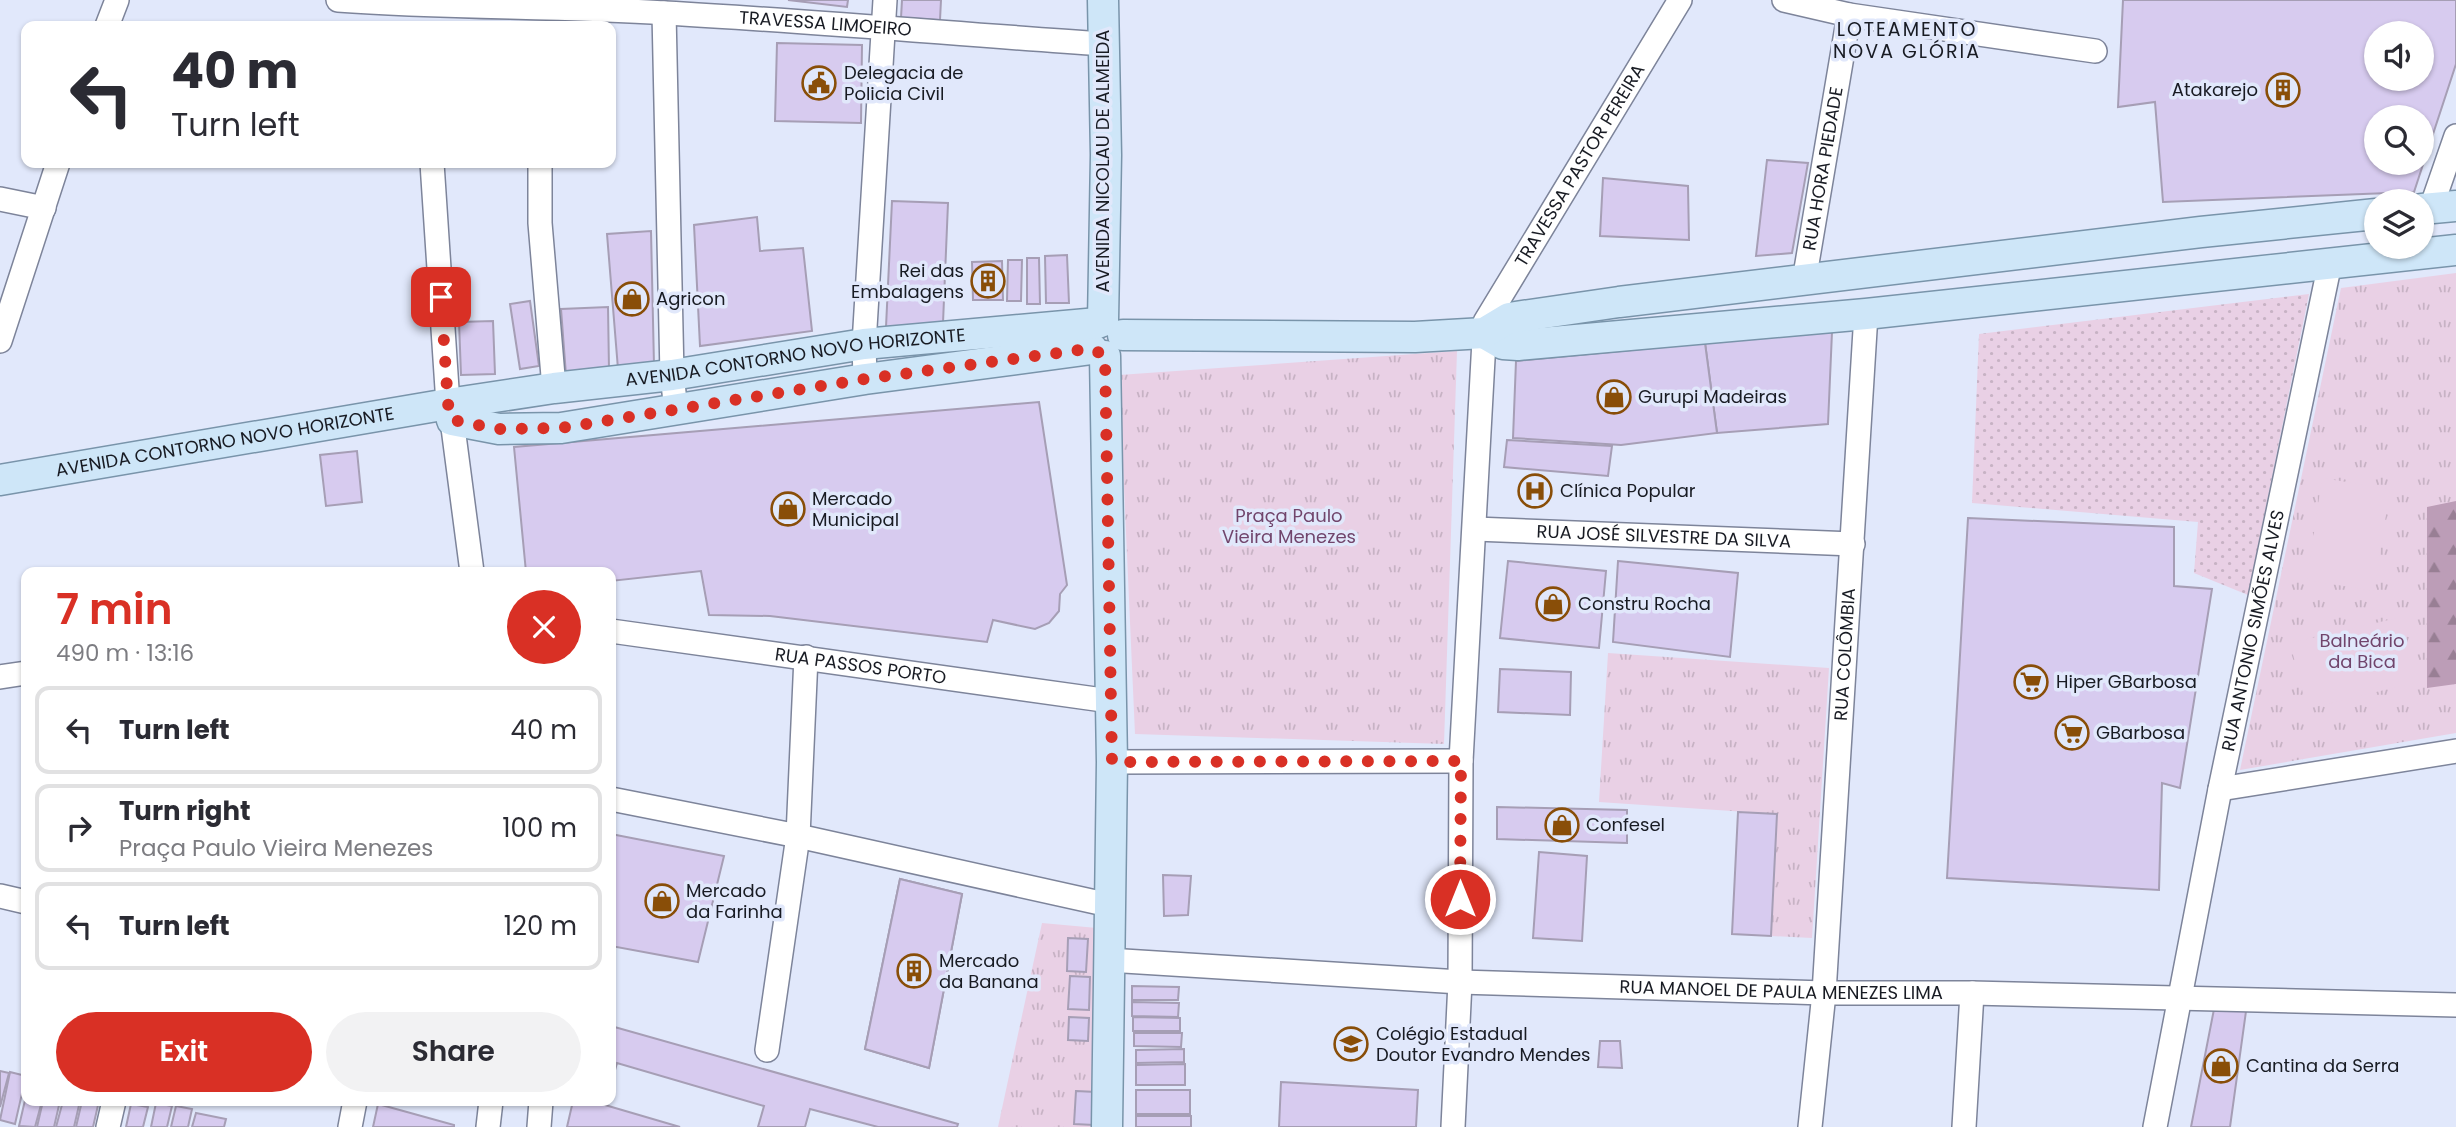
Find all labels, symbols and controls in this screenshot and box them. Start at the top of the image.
street label: TRAVESSA LIMOEIRO [738,4,913,42]
district label: LOTEAMENTO NOVA GLÓRIA [1833,16,1981,65]
map controls [2364,21,2434,259]
button: sound [2364,21,2434,91]
street label: AVENIDA NICOLAU DE ALMEIDA [1090,30,1115,292]
text: 40 m [171,37,298,105]
icon: left [56,49,147,140]
street label: TRAVESSA PASTOR PEREIRA [1509,59,1650,271]
place label: Delegacia de Policia Civil [844,60,963,106]
public building icon: Delegacia de Policia Civil [800,64,838,102]
building icon: Atakarejo [2264,71,2302,109]
place label: Atakarejo [2172,77,2258,102]
street label: RUA HORA PIEDADE [1796,85,1849,252]
text: Turn left [171,102,300,147]
button: search [2364,105,2434,175]
button: layers [2364,189,2434,259]
place label: Rei das Embalagens [851,258,964,304]
building icon: Rei das Embalagens [969,262,1007,300]
pin [411,267,471,327]
icon: arrive [422,278,460,316]
shop icon: Agricon [613,280,651,318]
place label: Agricon [656,286,725,311]
street label: AVENIDA CONTORNO NOVO HORIZONTE [624,322,966,392]
shop icon: Gurupi Madeiras [1595,378,1633,416]
place label: Gurupi Madeiras [1638,384,1787,409]
street label: AVENIDA CONTORNO NOVO HORIZONTE [54,400,396,482]
hospital icon: Clínica Popular [1516,472,1554,510]
place label: Clínica Popular [1560,478,1696,503]
place label: Mercado Municipal [812,486,899,532]
shop icon: Mercado Municipal [769,490,807,528]
park label: Praça Paulo Vieira Menezes [1222,503,1356,549]
street label: RUA ANTONIO SIMÕES ALVES [2215,508,2290,753]
street label: RUA JOSÉ SILVESTRE DA SILVA [1536,518,1792,554]
text: 7 min [56,580,172,639]
shop icon: Constru Rocha [1534,585,1572,623]
street label: RUA COLÔMBIA [1828,587,1861,722]
button: close [507,590,581,664]
place label: Constru Rocha [1578,591,1711,616]
park label: Balneário da Bica [2319,628,2405,674]
text: 490 m · 13:16 [56,637,194,669]
street label: RUA PASSOS PORTO [773,641,948,690]
supermarket icon: Hiper GBarbosa [2012,663,2050,701]
place label: Hiper GBarbosa [2056,669,2197,694]
icon: left [60,711,98,749]
text: Turn left [119,712,230,748]
text: 40 m [511,712,577,748]
supermarket icon: GBarbosa [2053,714,2091,752]
place label: GBarbosa [2096,720,2185,745]
text: Turn right [119,793,251,829]
shop icon: Confesel [1543,806,1581,844]
icon: right [60,809,98,847]
text: 100 m [502,810,577,846]
place label: Confesel [1586,812,1665,837]
text: Praça Paulo Vieira Menezes [119,832,433,864]
position arrow [1423,862,1497,936]
place label: Mercado da Farinha [686,878,783,924]
shop icon: Mercado da Farinha [643,882,681,920]
icon: left [60,907,98,945]
text: Turn left [119,908,230,944]
text: 120 m [504,908,577,944]
place label: Mercado da Banana [939,948,1039,994]
building icon: Mercado da Banana [895,952,933,990]
street label: RUA MANOEL DE PAULA MENEZES LIMA [1619,974,1943,1005]
button: Exit [56,1012,312,1092]
button: Share [326,1012,581,1092]
place label: Colégio Estadual Doutor Evandro Mendes [1376,1021,1591,1067]
school or university icon: Colégio Estadual Doutor Evandro Mendes [1332,1025,1370,1063]
shop icon: Cantina da Serra [2202,1047,2240,1085]
place label: Cantina da Serra [2246,1053,2400,1078]

